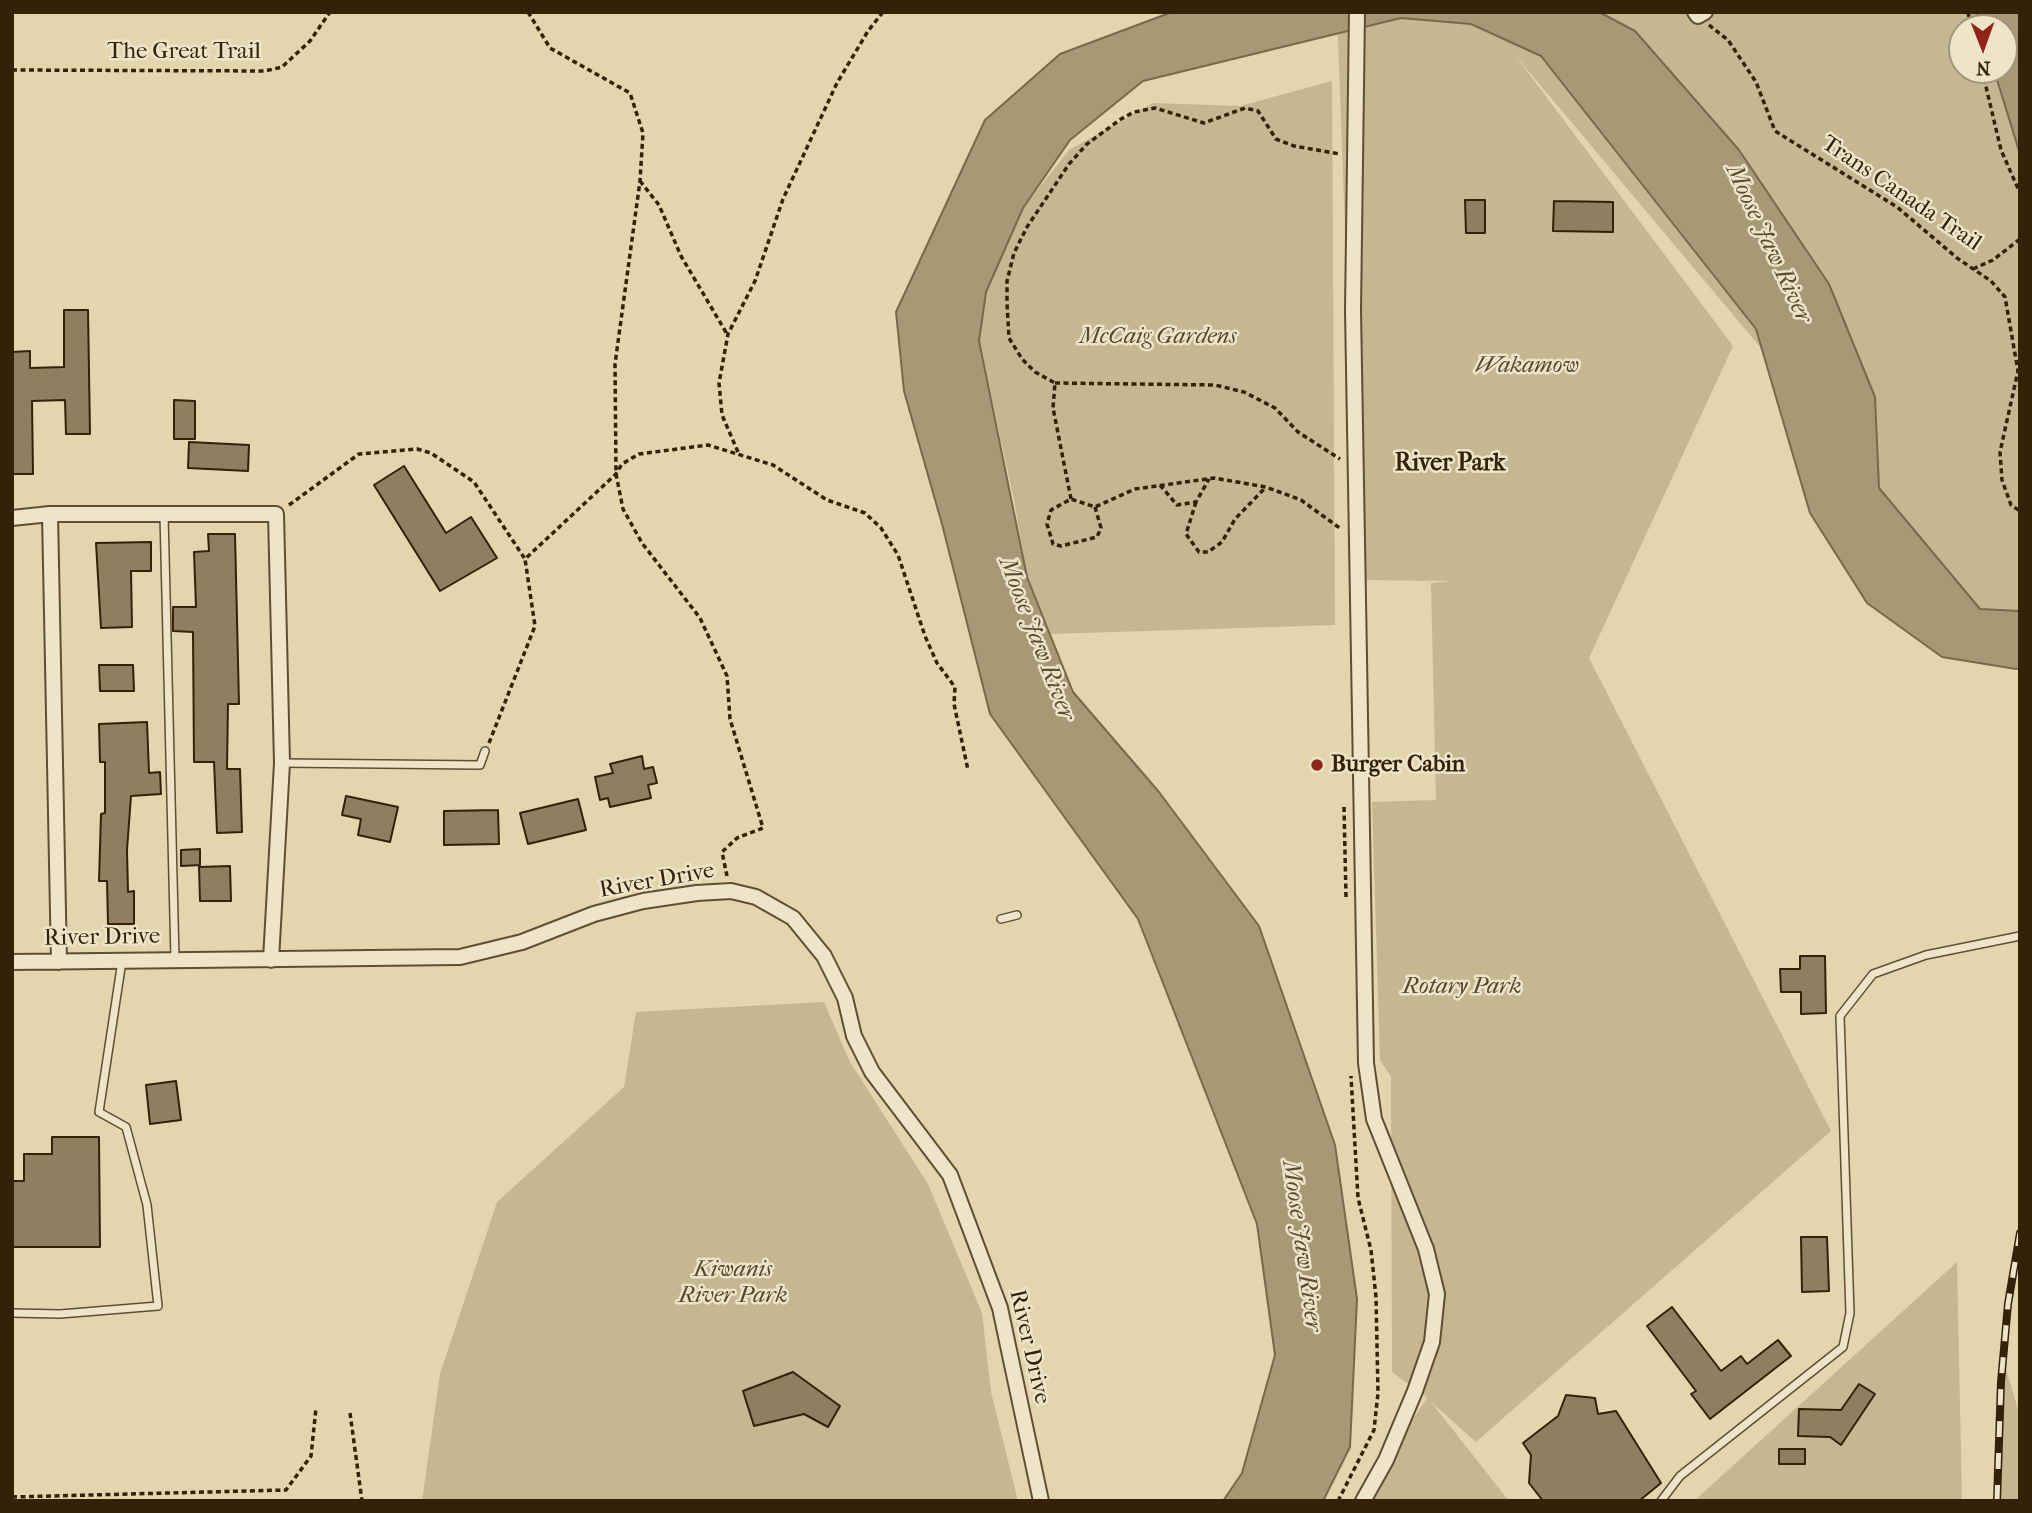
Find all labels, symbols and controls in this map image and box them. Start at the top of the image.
north arrow [1948,14,2018,84]
street label: The Great Trail [107,38,261,66]
text: N [1976,57,1991,79]
street label: Trans Canada Trail [1816,130,1986,258]
water label: Moose Jaw River [1719,160,1817,328]
park label: McCaig Gardens [1080,323,1236,351]
park label: Wakamow [1475,352,1579,380]
district label: River Park [1395,450,1505,478]
water label: Moose Jaw River [992,553,1080,725]
place label: Burger Cabin [1331,751,1465,779]
marker: Burger Cabin [1309,757,1325,773]
street label: River Drive [597,857,717,905]
street label: River Drive [44,923,160,953]
park label: Rotary Park [1403,973,1521,1001]
water label: Moose Jaw River [1275,1159,1327,1333]
park label: Kiwanis River Park [678,1256,788,1310]
street label: River Drive [1002,1287,1056,1407]

